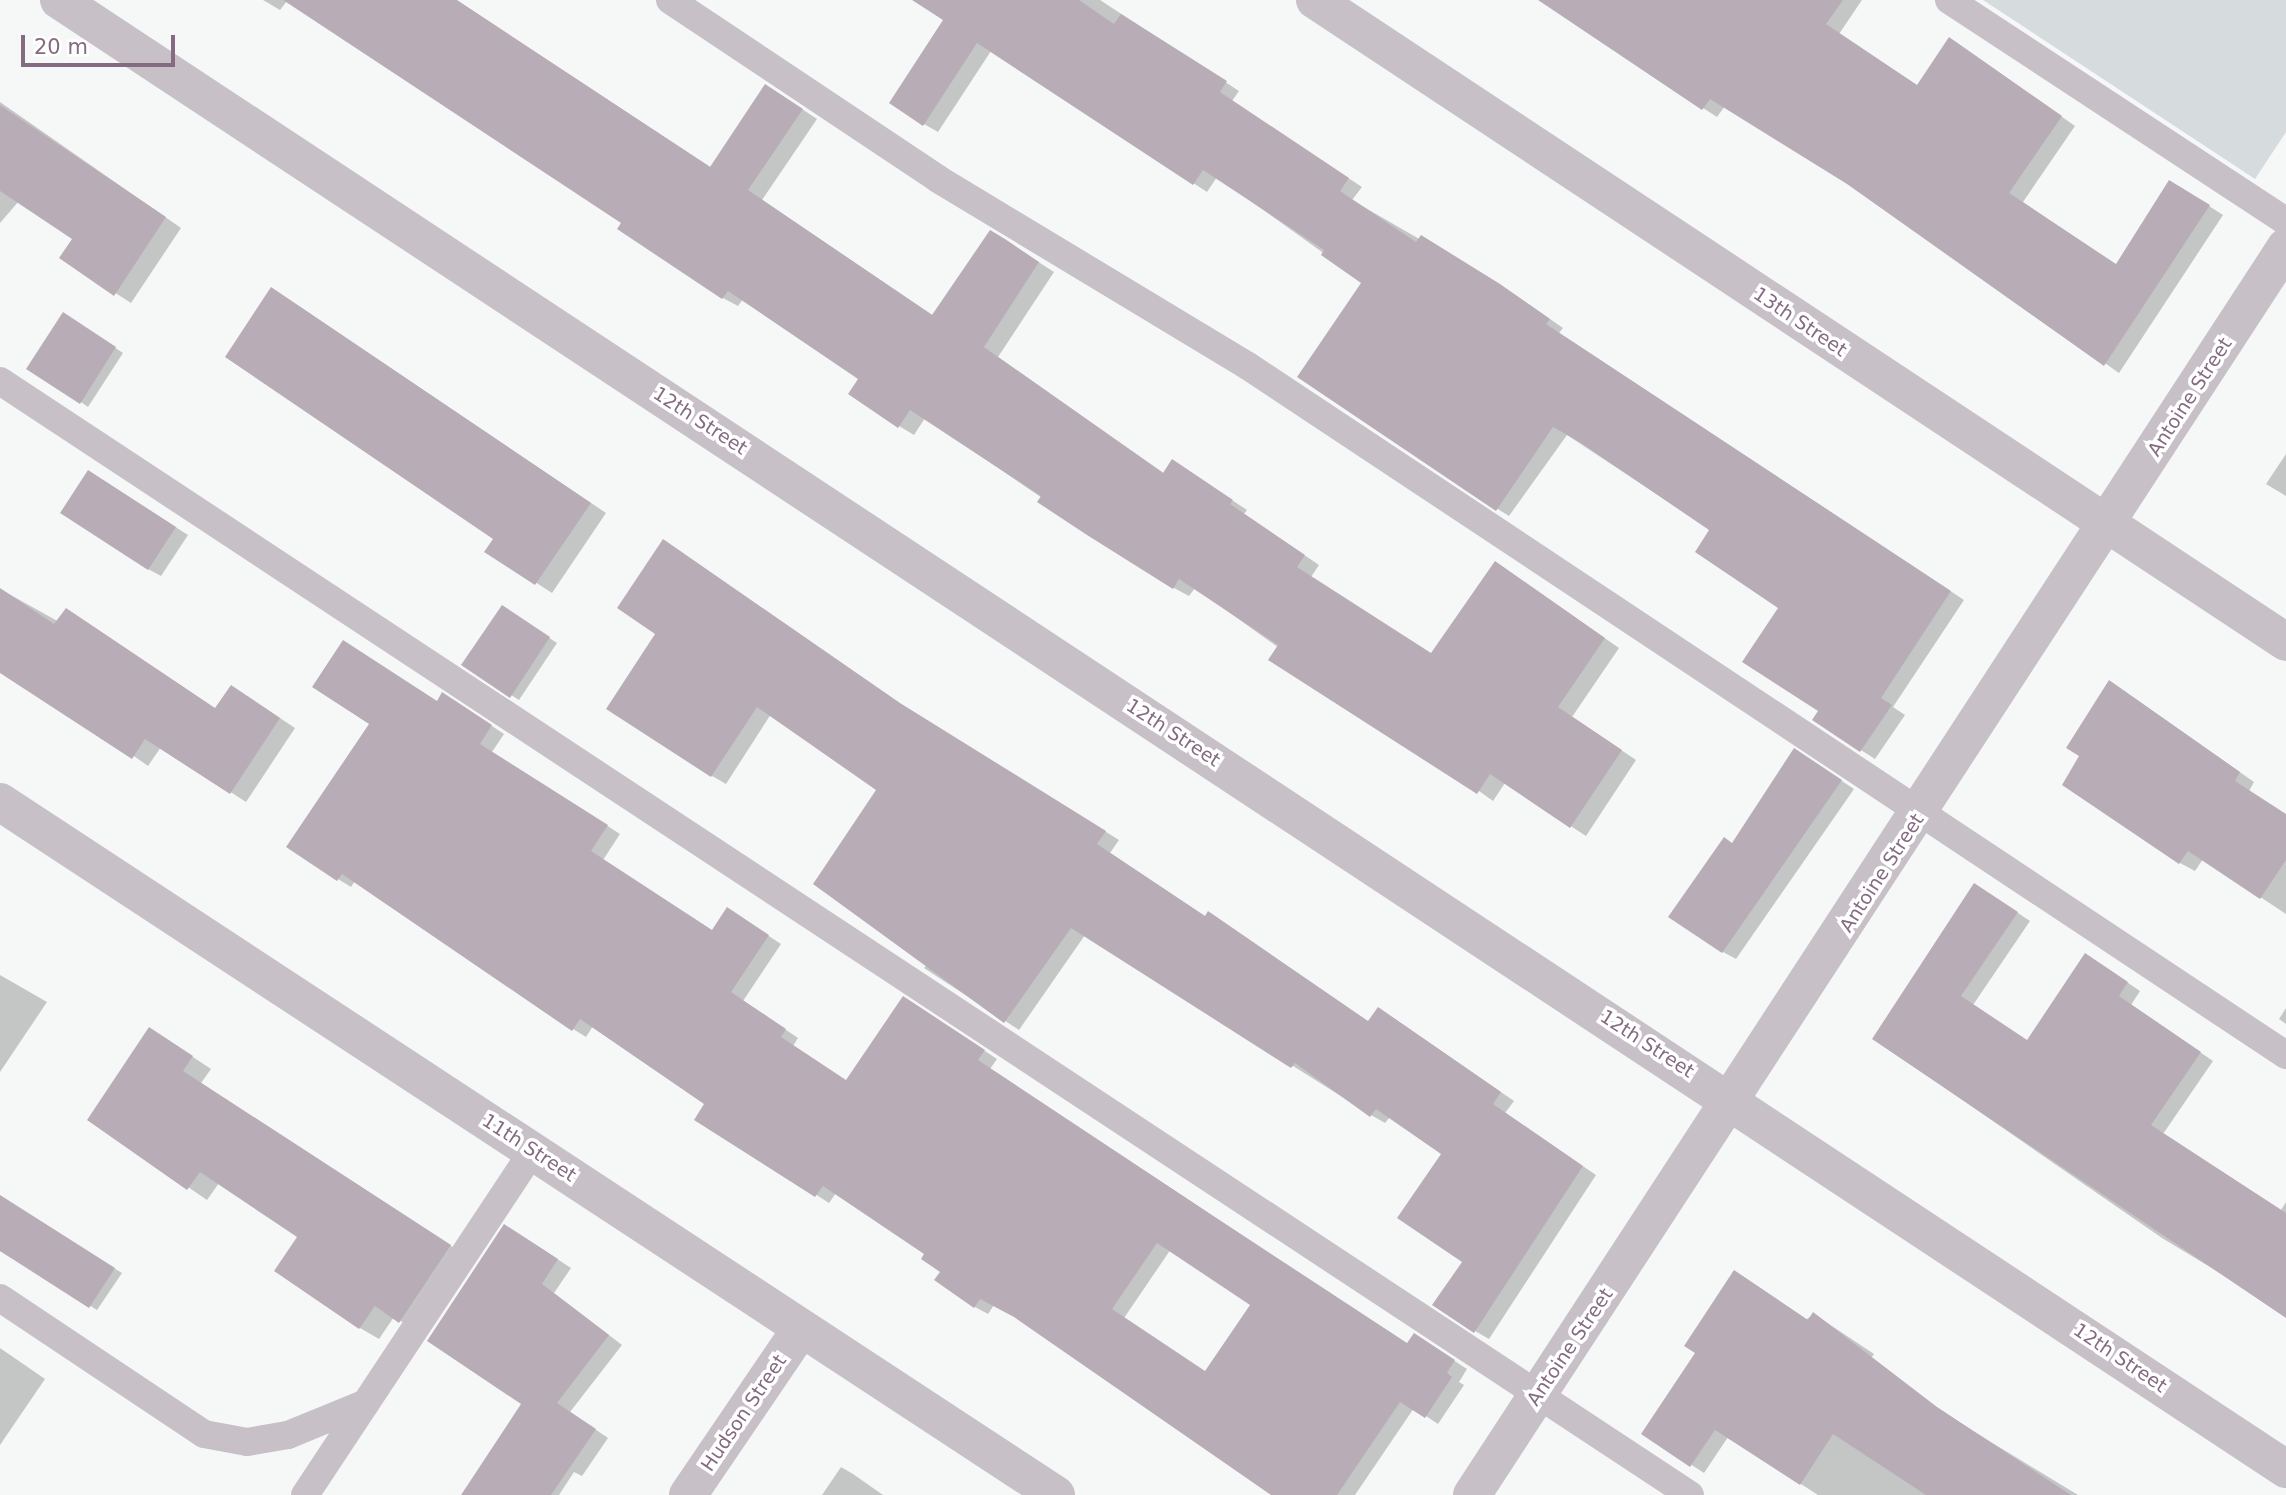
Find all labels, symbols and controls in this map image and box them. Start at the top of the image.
scale bar [24,21,178,65]
text: 20 m [34,35,88,59]
street label: 13th Street [1749,283,1851,361]
street label: Antoine Street [2143,333,2237,461]
street label: 12th Street [649,382,751,460]
street label: 12th Street [1122,694,1224,772]
street label: Antoine Street [1835,809,1929,937]
street label: 12th Street [1596,1005,1698,1083]
street label: 11th Street [478,1109,580,1187]
street label: Antoine Street [1522,1284,1618,1410]
street label: 12th Street [2069,1319,2171,1397]
street label: Hudson Street [697,1350,791,1476]

